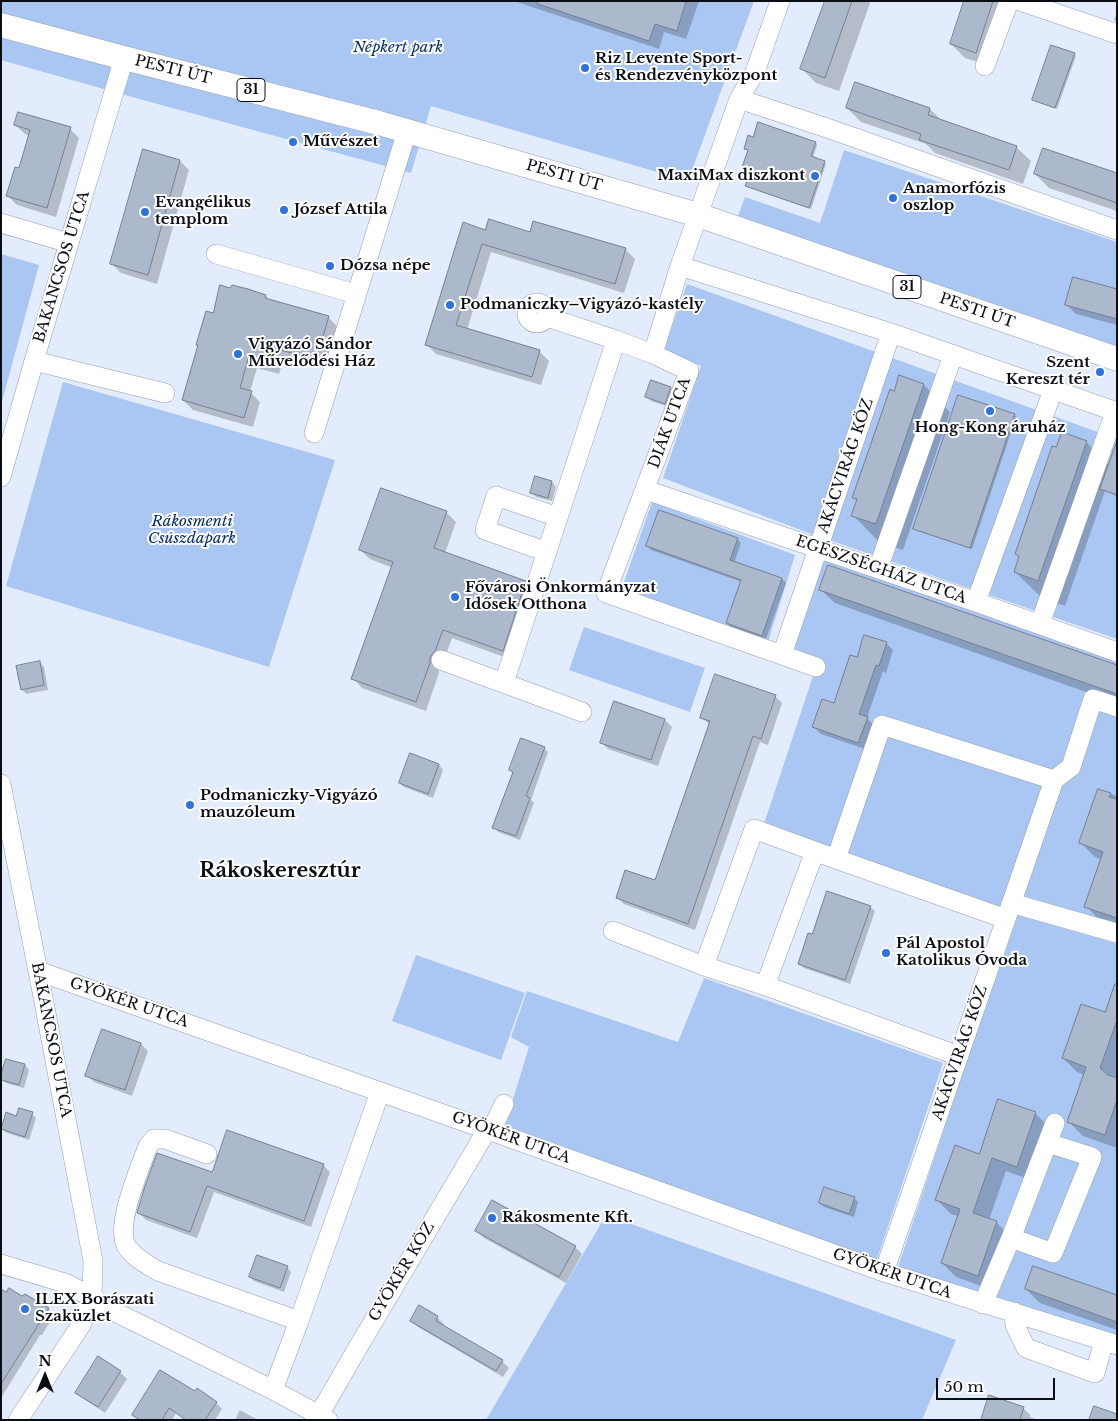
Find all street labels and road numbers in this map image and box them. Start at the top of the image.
street label: PESTI ÚT [133,52,213,88]
road number: 31 [237,78,265,102]
street label: PESTI ÚT [524,157,604,195]
street label: BAKANCSOS UTCA [30,189,94,345]
road number: 31 [893,276,921,298]
street label: PESTI ÚT [937,290,1017,332]
street label: DIÁK UTCA [645,375,695,471]
street label: AKÁCVIRÁG KÖZ [814,396,878,536]
street label: EGÉSZSÉGHÁZ UTCA [793,532,969,608]
street label: BAKANCSOS UTCA [27,961,75,1119]
street label: GYÖKÉR UTCA [67,974,191,1032]
street label: AKÁCVIRÁG KÖZ [928,983,992,1123]
street label: GYÖKÉR UTCA [449,1108,573,1168]
street label: GYÖKÉR KÖZ [365,1219,439,1325]
street label: GYÖKÉR UTCA [830,1245,954,1303]

